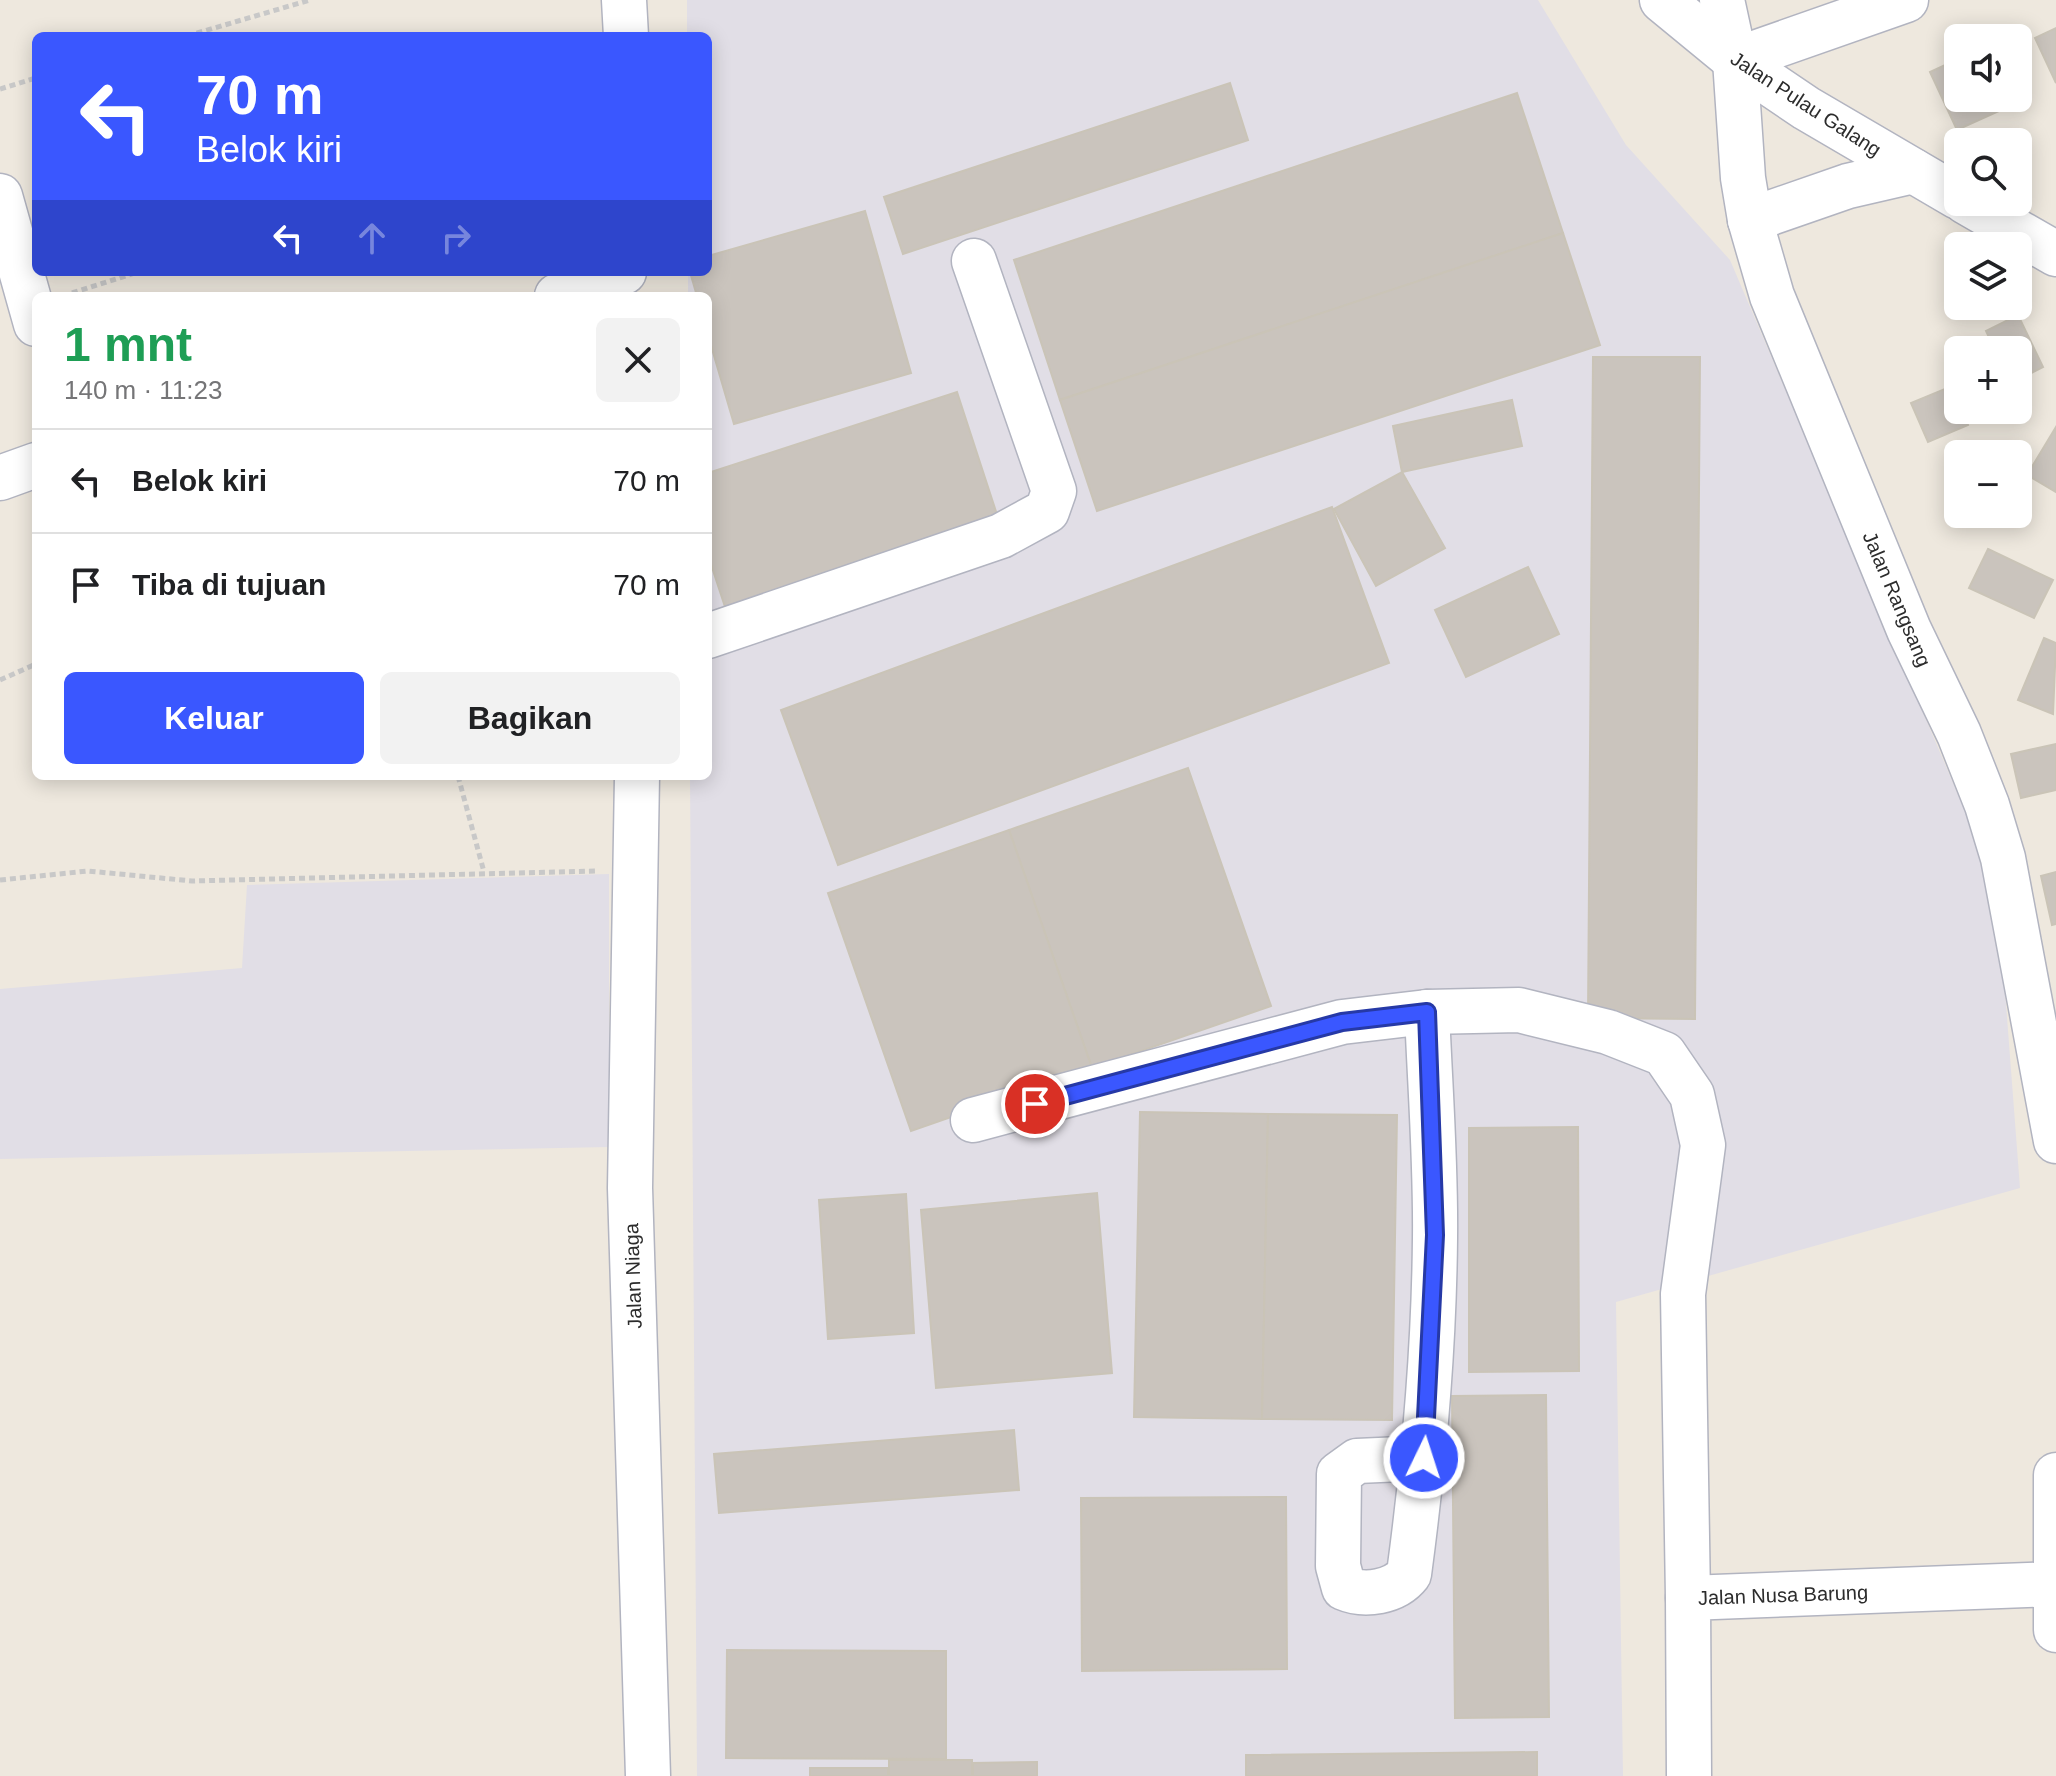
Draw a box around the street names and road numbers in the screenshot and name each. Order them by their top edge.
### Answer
street label: Jalan Pulau Galang [1727,47,1885,161]
street label: Jalan Rangsang [1859,528,1935,670]
street label: Jalan Niaga [620,1222,646,1329]
street label: Jalan Nusa Barung [1698,1581,1868,1609]

